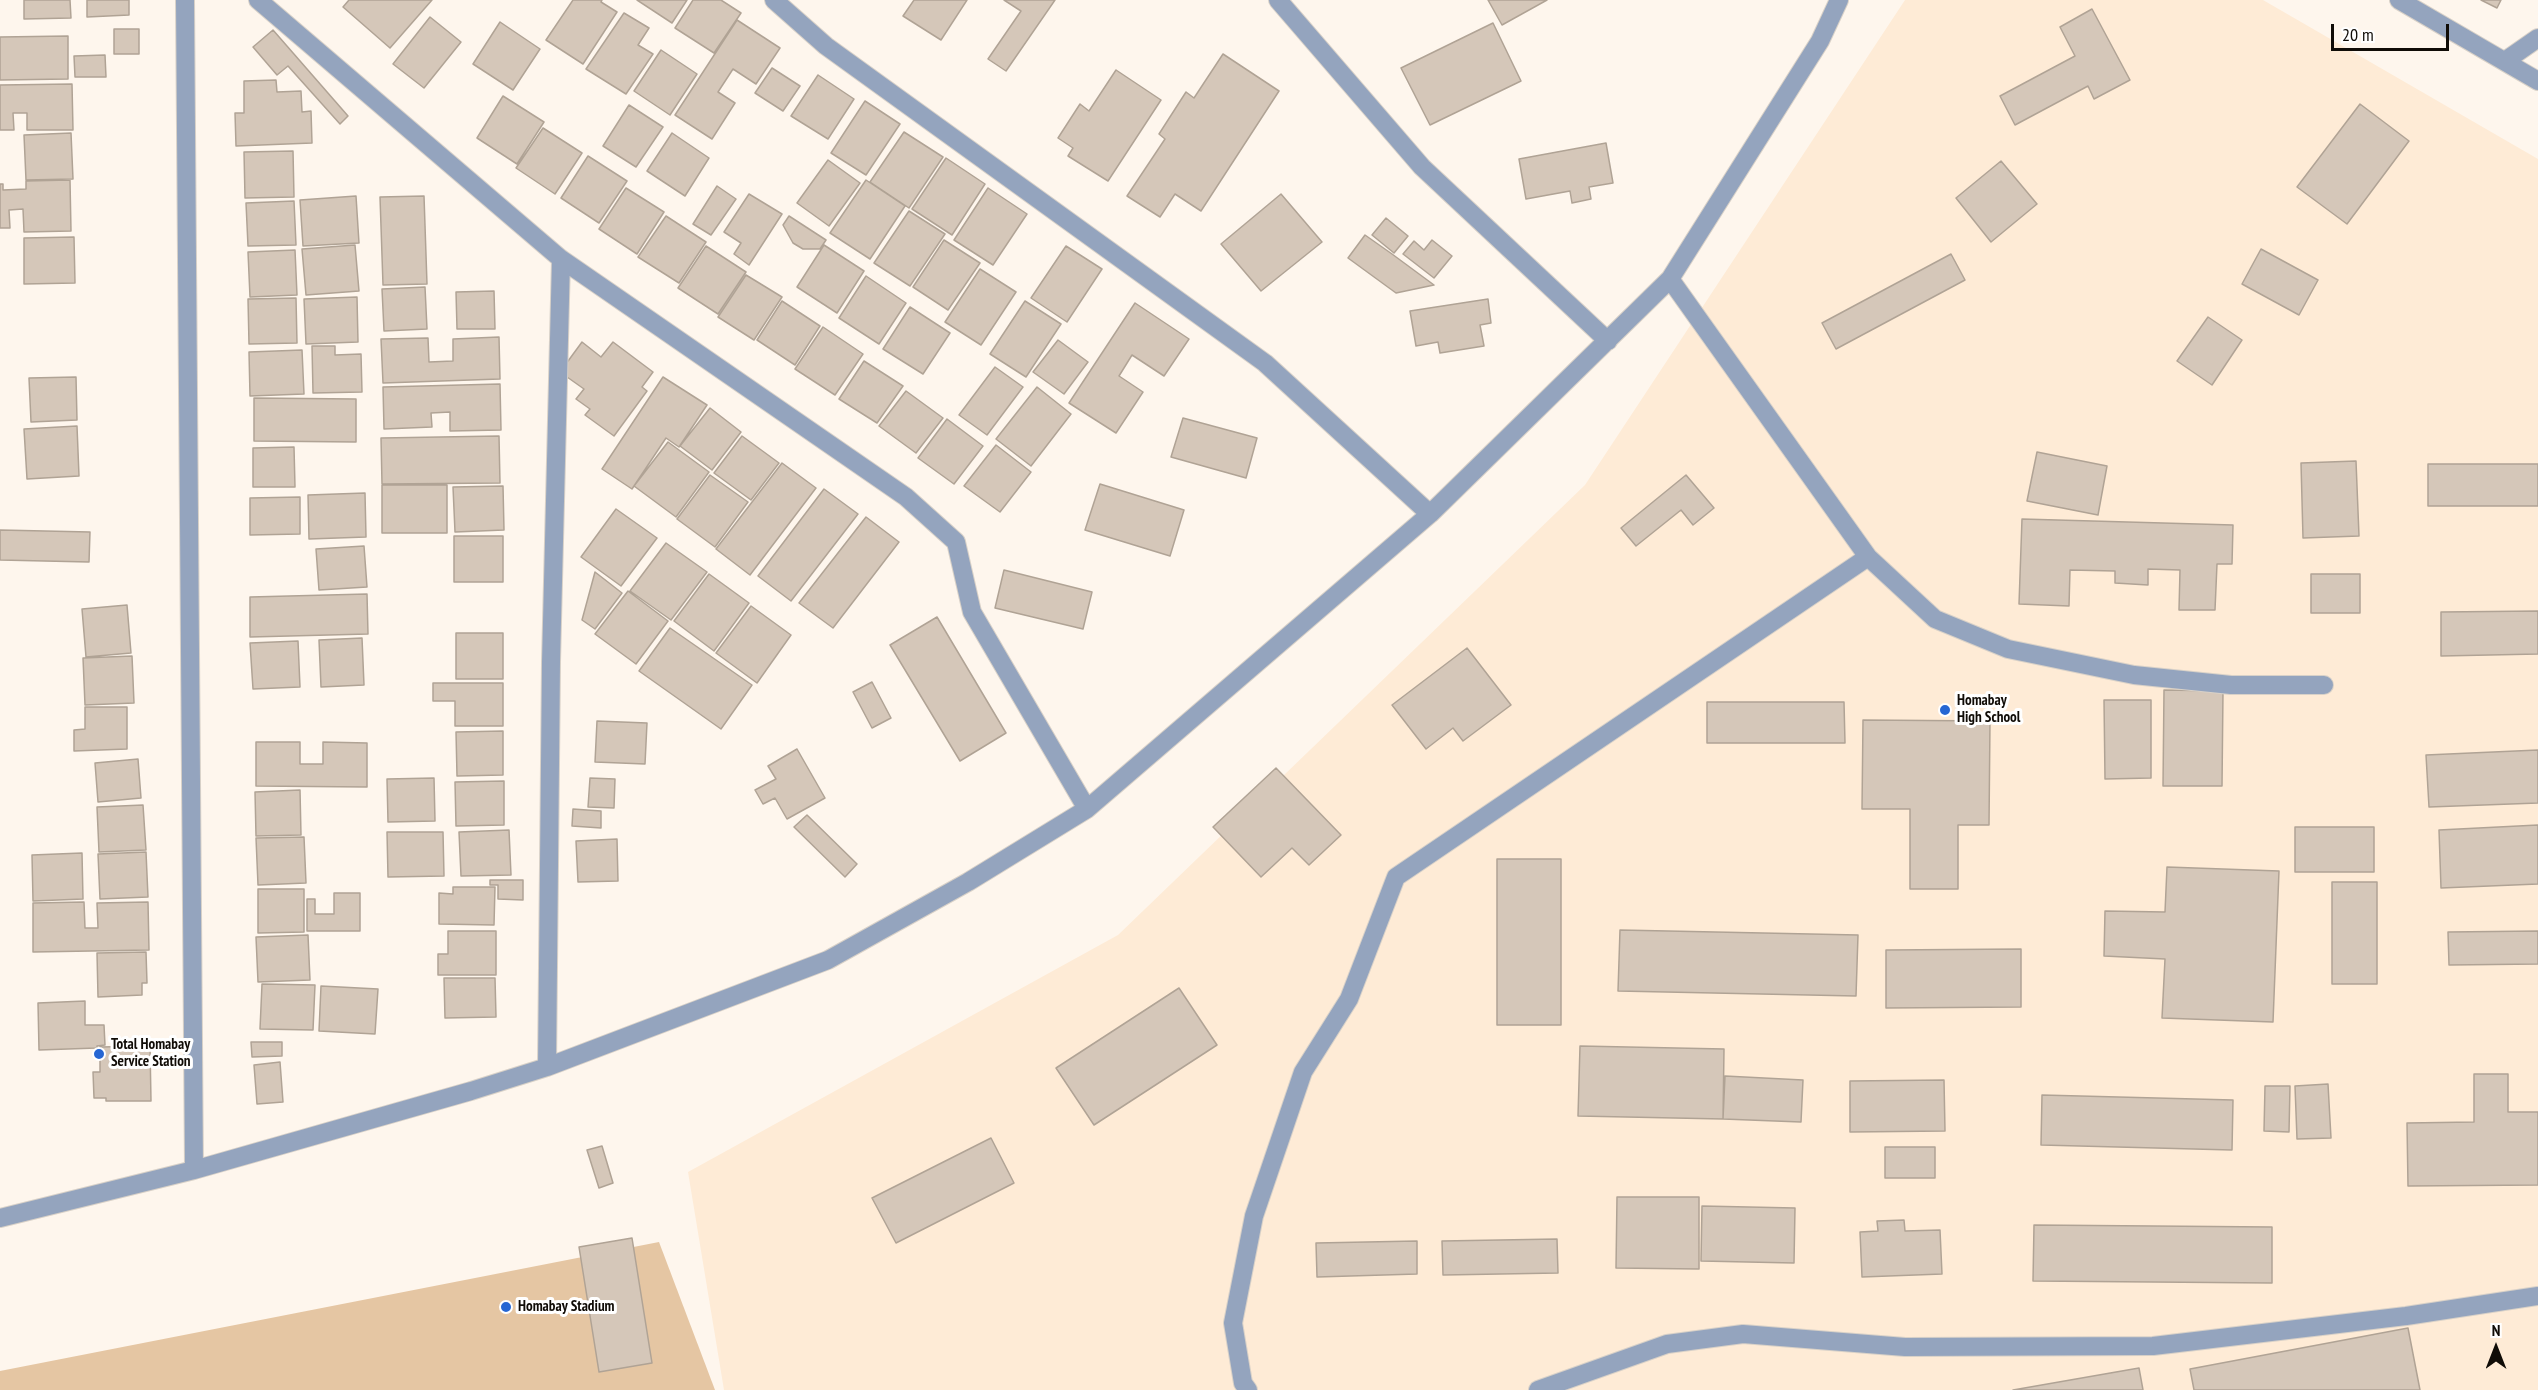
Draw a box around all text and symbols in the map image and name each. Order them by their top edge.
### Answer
scale bar [2334,12,2452,50]
text: 20 m [2342,23,2374,46]
place label: Homabay High School [1957,692,2020,727]
marker: Homabay High School [1938,703,1952,717]
place label: Total Homabay Service Station [111,1036,191,1071]
marker: Total Homabay Service Station [92,1047,106,1061]
place label: Homabay Stadium [518,1298,615,1316]
marker: Homabay Stadium [499,1300,513,1314]
north arrow [2466,1318,2526,1378]
text: N [2492,1320,2500,1340]

